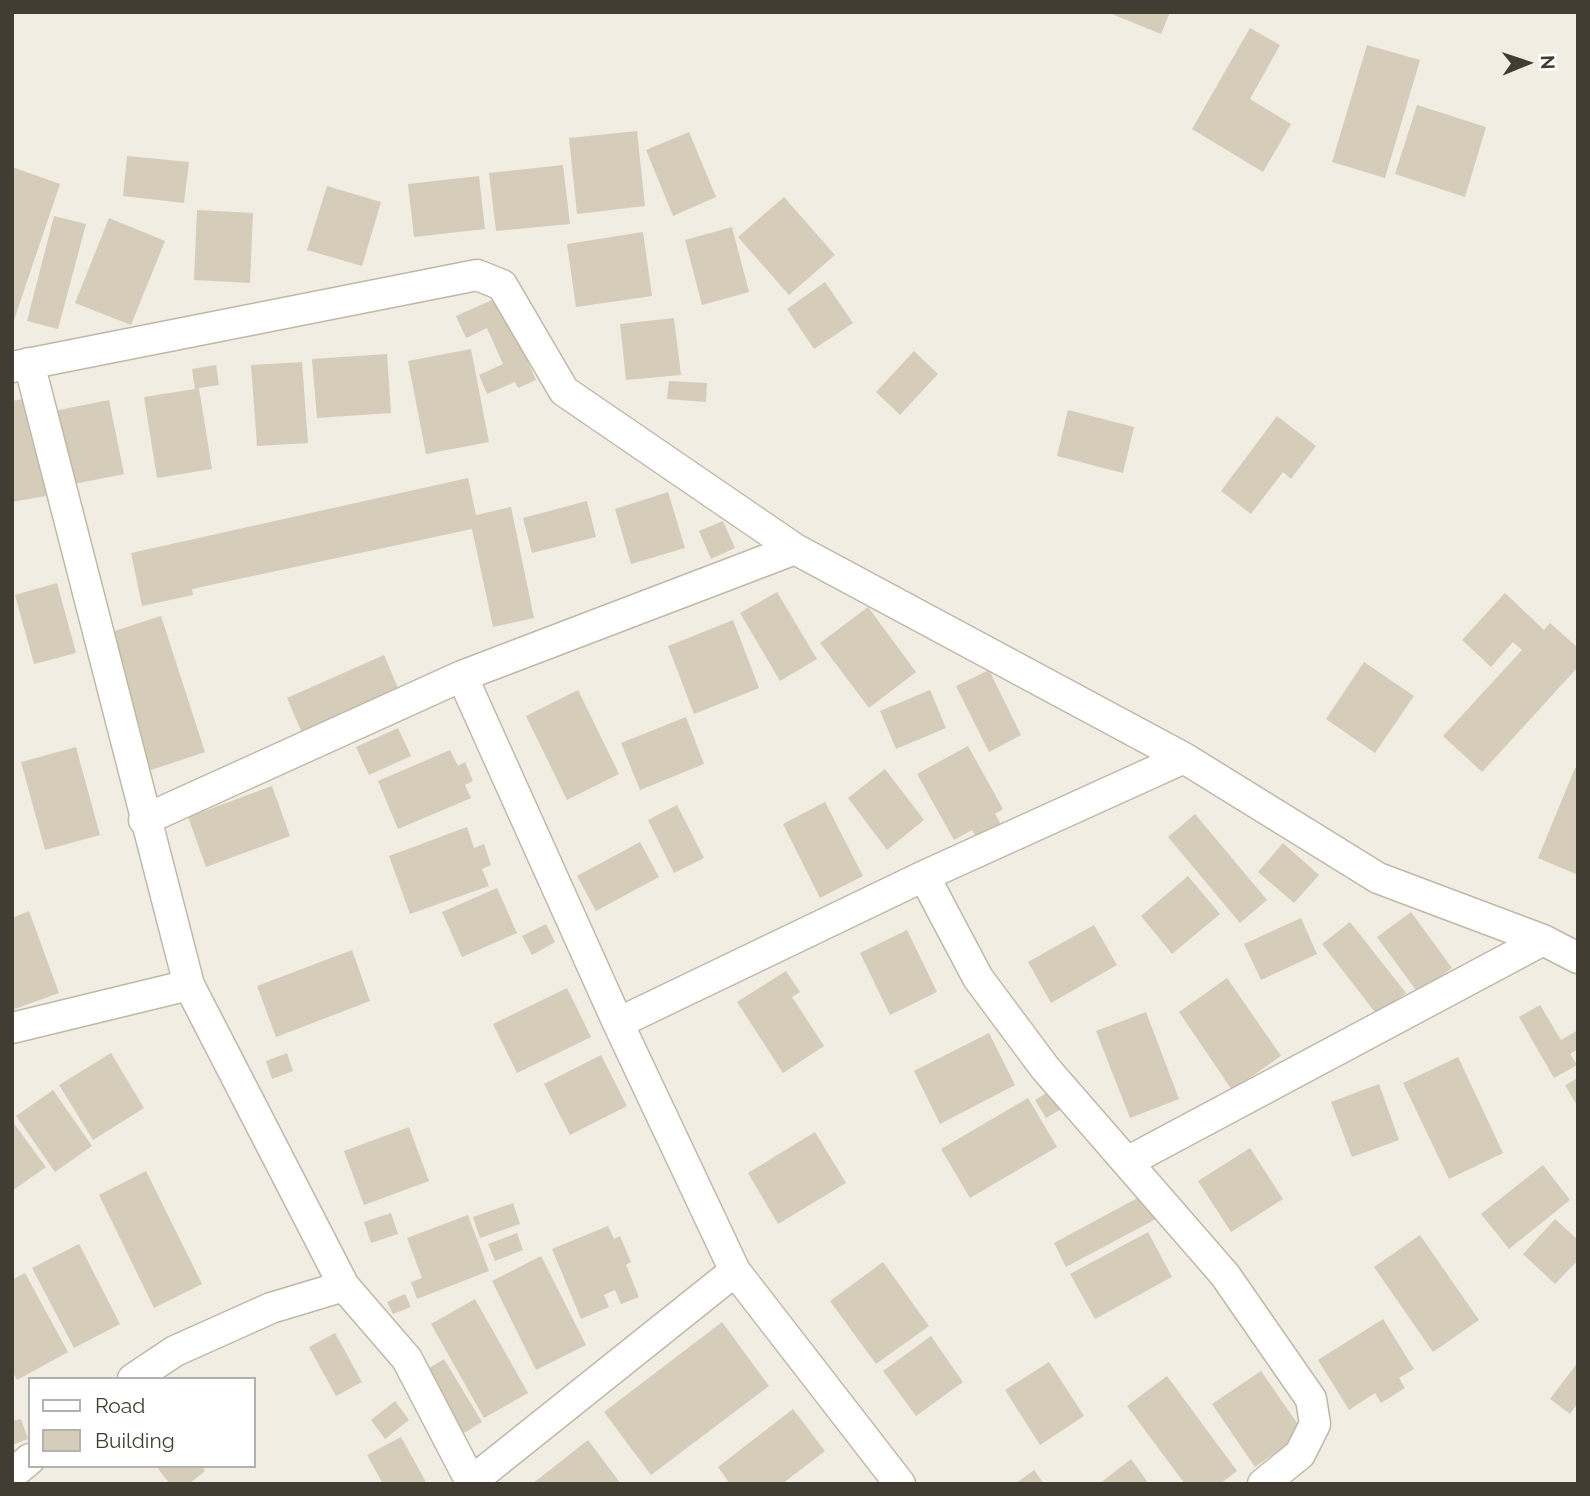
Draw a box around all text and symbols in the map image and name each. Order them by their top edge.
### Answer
north arrow [1492,28,1562,98]
text: N [1537,55,1559,70]
legend [28,1377,256,1468]
text: Road [95,1393,145,1418]
text: Building [95,1428,175,1453]

